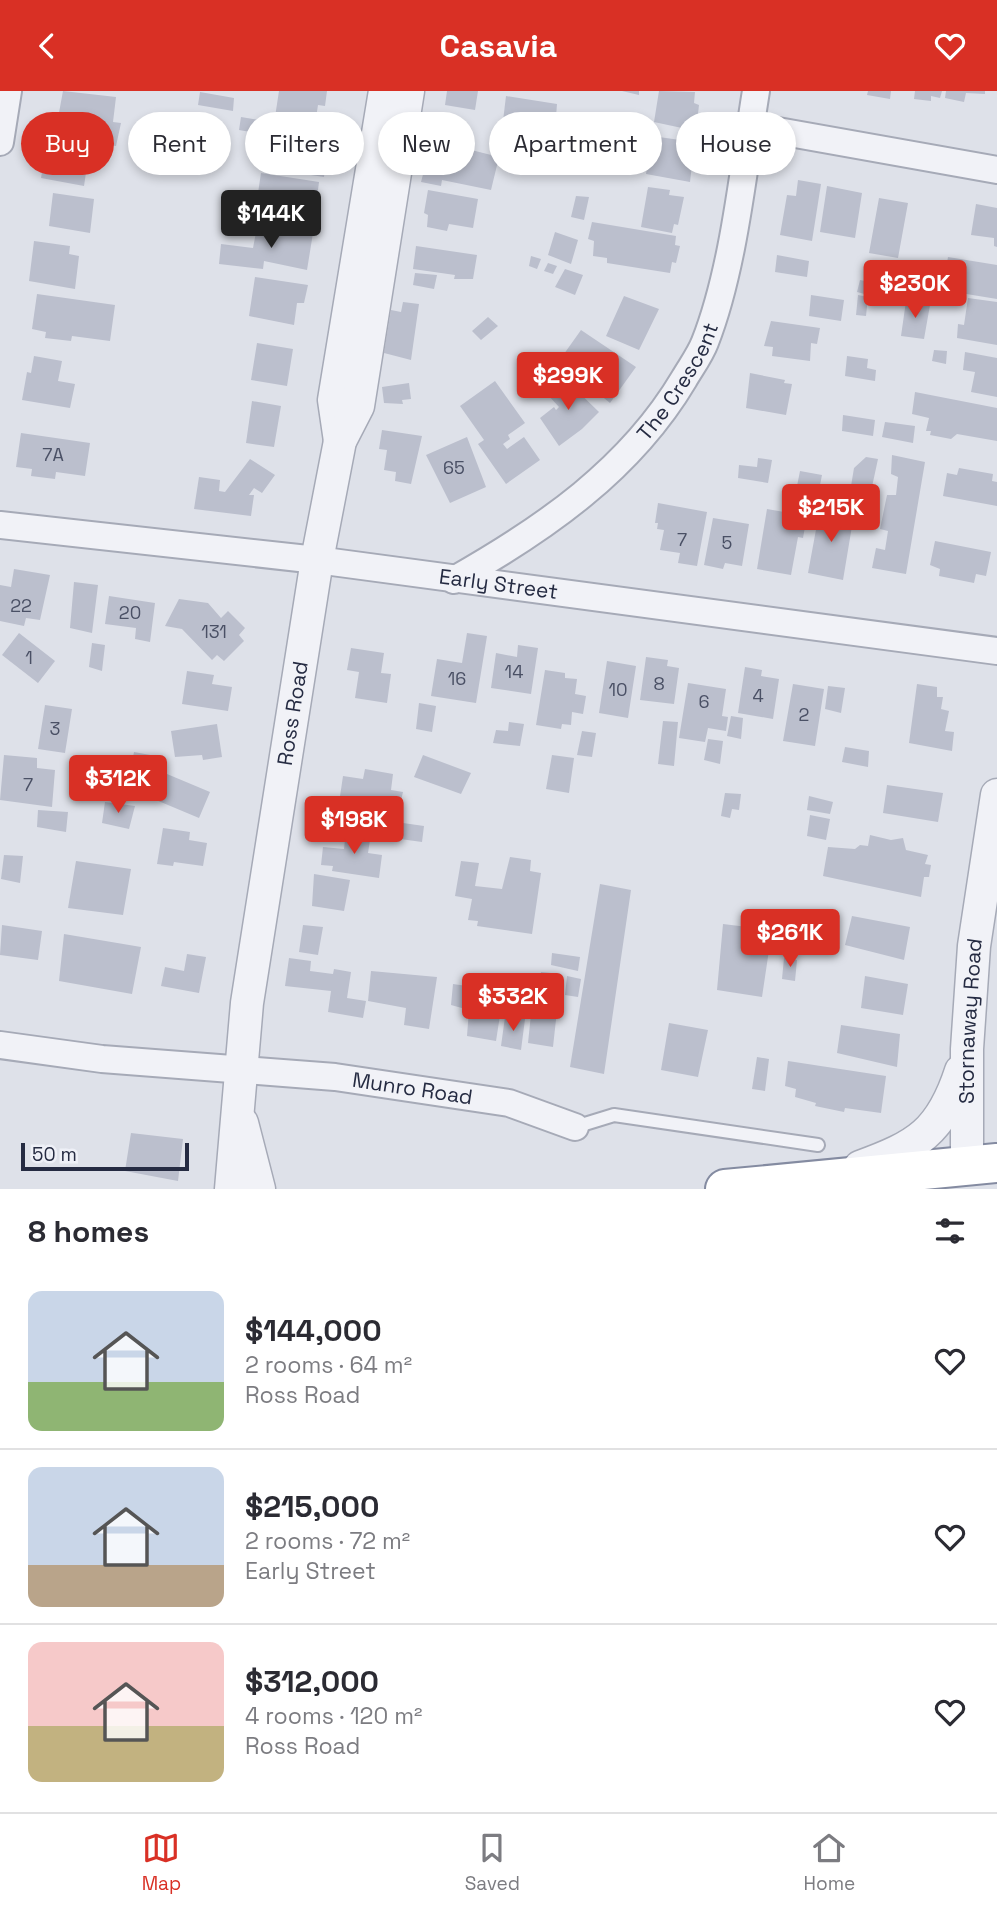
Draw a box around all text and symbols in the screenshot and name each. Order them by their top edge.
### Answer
text: Casavia [440,26,557,66]
icon: back [28,27,66,65]
icon: heart [931,27,969,65]
chip: Buy [21,112,114,175]
chip: Rent [128,112,231,175]
chip: Filters [245,112,364,175]
chip: New [378,112,475,175]
chip: Apartment [489,112,662,175]
chip: House [676,112,796,175]
pin: $144K [222,191,320,250]
text: $144K [237,198,305,228]
pin: $230K [866,261,964,320]
text: $230K [880,268,950,298]
street label: The Crescent [631,319,724,446]
pin: $299K [519,353,617,412]
text: $299K [533,360,603,390]
house number: 7A [42,443,64,466]
house number: 65 [443,456,465,479]
pin: $215K [782,484,880,544]
text: $215K [798,492,864,522]
house number: 7 [677,528,687,551]
house number: 5 [722,531,732,554]
street label: Early Street [438,562,560,605]
house number: 22 [10,594,32,617]
house number: 20 [119,601,141,624]
house number: 131 [201,620,227,643]
house number: 1 [25,646,33,669]
street label: Ross Road [271,659,314,767]
house number: 14 [505,660,523,683]
house number: 16 [448,667,466,690]
house number: 8 [653,672,665,695]
house number: 10 [608,678,628,701]
house number: 4 [752,684,764,707]
house number: 6 [698,690,710,713]
house number: 2 [799,703,809,726]
house number: 3 [50,717,60,740]
pin: $312K [69,755,167,815]
text: $312K [85,763,151,793]
house number: 7 [23,773,33,796]
pin: $198K [305,797,403,856]
text: $198K [321,804,387,834]
pin: $261K [741,909,839,969]
text: $261K [757,917,823,947]
street label: Stornaway Road [953,936,988,1104]
pin: $332K [464,974,562,1033]
text: $332K [478,981,548,1011]
street label: Munro Road [351,1066,475,1110]
scale bar [21,1140,189,1172]
text: 50 m [32,1142,77,1167]
text: 8 homes [28,1212,149,1251]
icon: filters [931,1212,969,1250]
text: $144,000 [245,1311,382,1350]
icon: home [84,1319,168,1403]
icon: heart [931,1342,969,1380]
text: 2 rooms · 64 m² [245,1350,412,1380]
text: Ross Road [245,1380,360,1410]
text: $215,000 [245,1487,379,1526]
icon: home [84,1495,168,1579]
icon: heart [931,1518,969,1556]
text: 2 rooms · 72 m² [245,1526,410,1556]
text: Early Street [245,1556,376,1586]
text: $312,000 [245,1662,379,1701]
icon: home [84,1670,168,1754]
icon: heart [931,1693,969,1731]
text: 4 rooms · 120 m² [245,1701,422,1731]
text: Ross Road [245,1731,360,1761]
tab: Map [142,1829,181,1896]
tab: Saved [465,1829,520,1896]
tab: Home [803,1829,855,1896]

